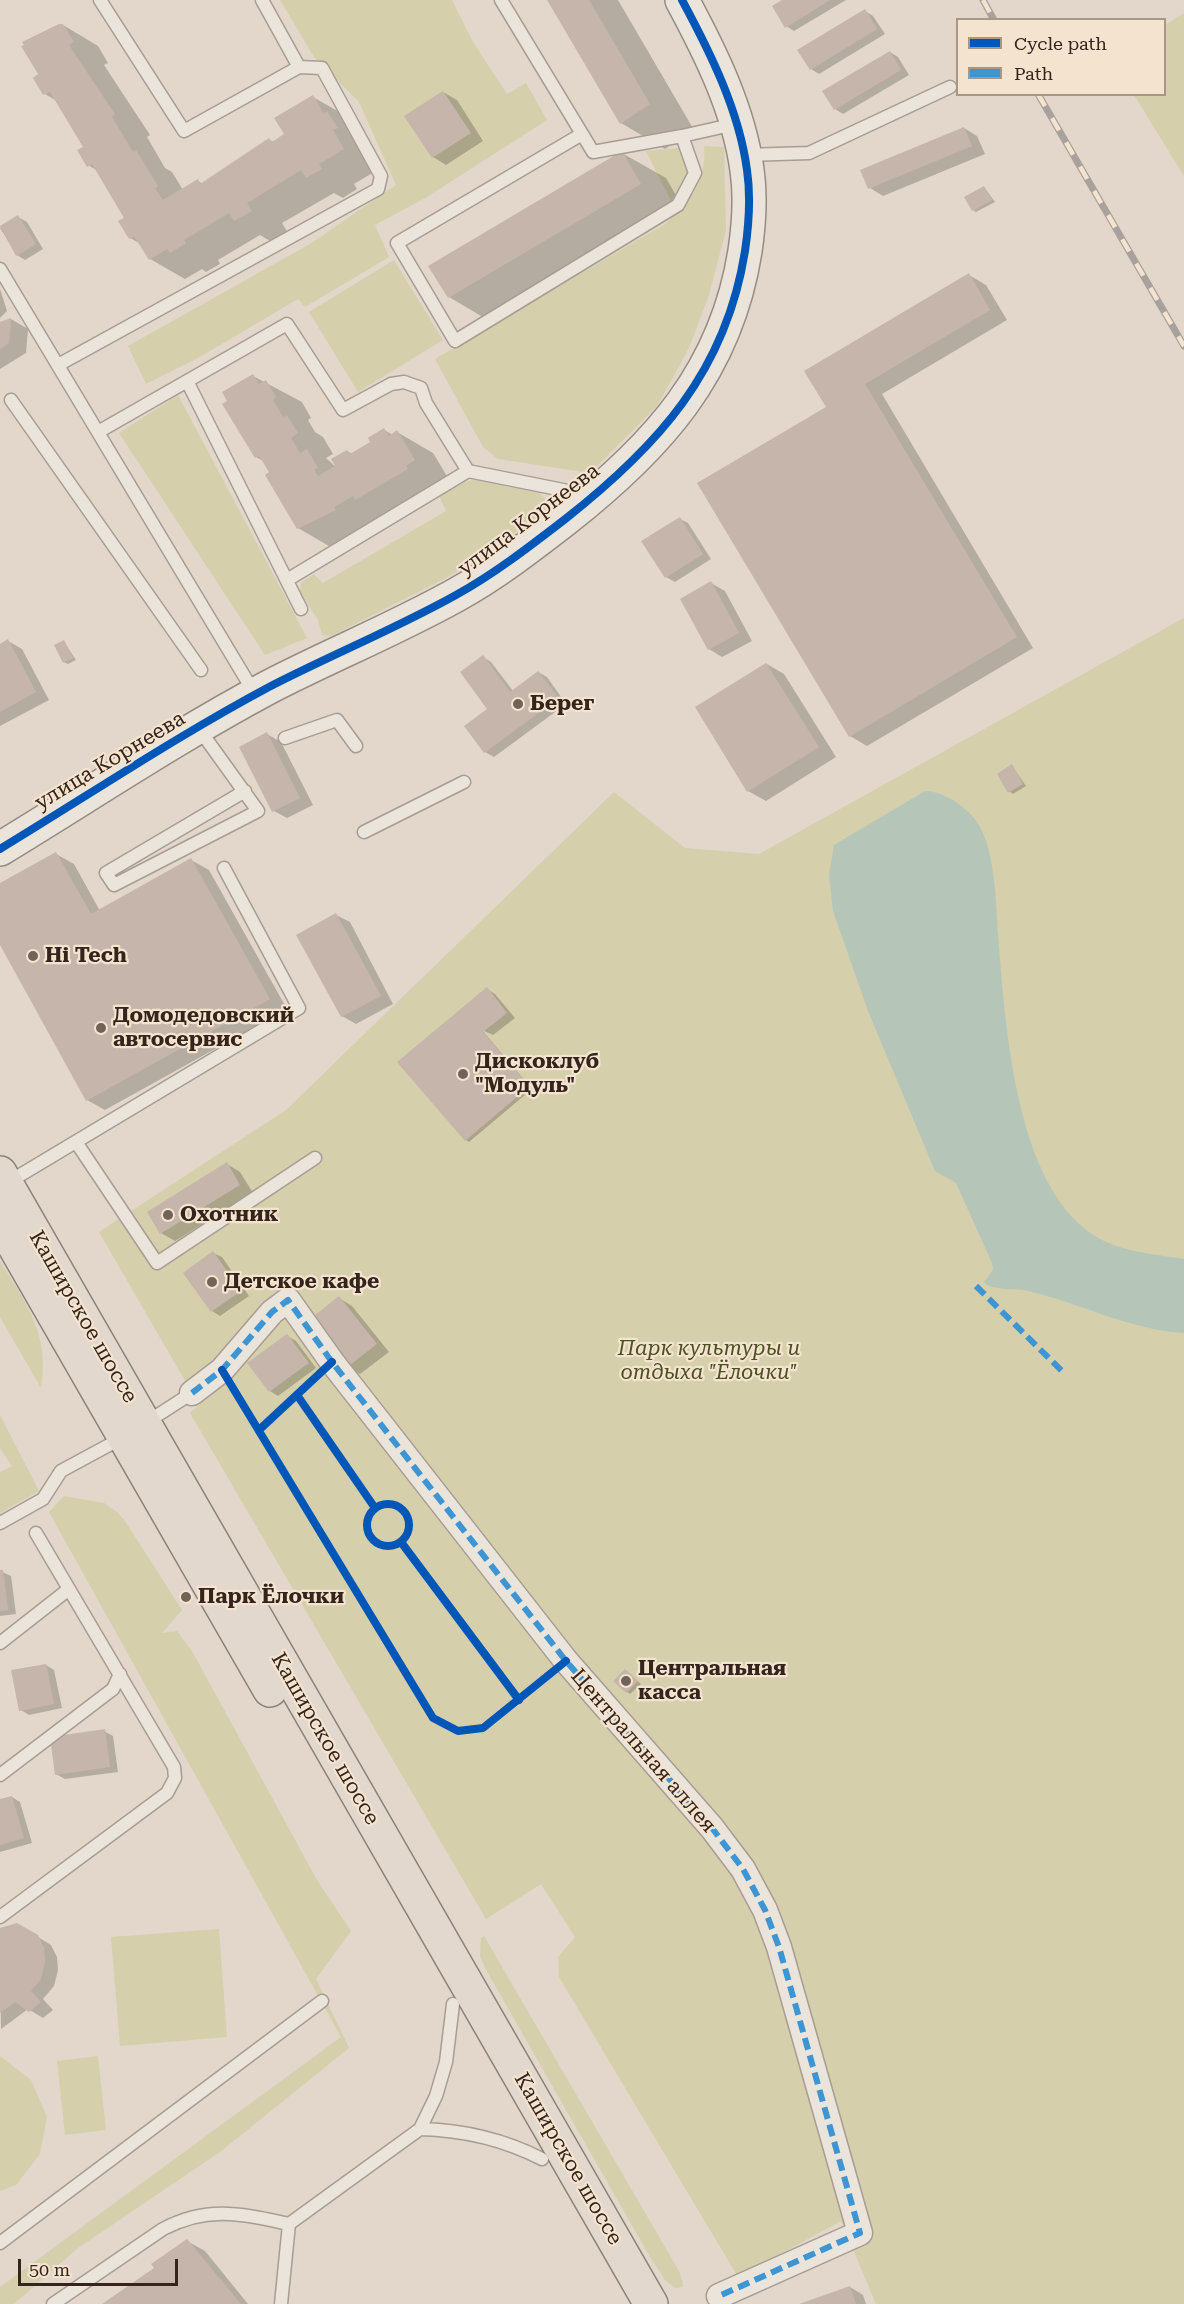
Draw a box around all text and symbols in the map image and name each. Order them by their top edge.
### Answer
legend [956,18,1166,96]
text: Cycle path [1014,33,1107,54]
text: Path [1014,63,1053,84]
street label: улица Корнеева [453,459,605,581]
place label: Берег [530,691,594,717]
marker: Берег [511,697,525,711]
street label: улица Корнеева [30,706,190,816]
place label: Hi Tech [45,943,127,969]
marker: Hi Tech [26,949,40,963]
place label: Домодедовский автосервис [113,1003,294,1053]
marker: Домодедовский автосервис [94,1021,108,1035]
place label: Дискоклуб "Модуль" [475,1049,599,1099]
marker: Дискоклуб "Модуль" [456,1067,470,1081]
place label: Охотник [180,1202,278,1228]
marker: Охотник [161,1208,175,1222]
street label: Каширское шоссе [23,1226,143,1408]
place label: Детское кафе [224,1269,379,1295]
marker: Детское кафе [205,1275,219,1289]
park label: Парк культуры и отдыха "Ёлочки" [618,1336,800,1386]
place label: Парк Ёлочки [198,1584,344,1610]
marker: Парк Ёлочки [179,1590,193,1604]
street label: Каширское шоссе [265,1648,385,1830]
place label: Центральная касса [638,1656,786,1706]
street label: Центральная аллея [565,1664,721,1838]
marker: Центральная касса [619,1674,633,1688]
street label: Каширское шоссе [508,2068,628,2250]
scale bar [21,2247,182,2285]
text: 50 m [29,2259,70,2280]

